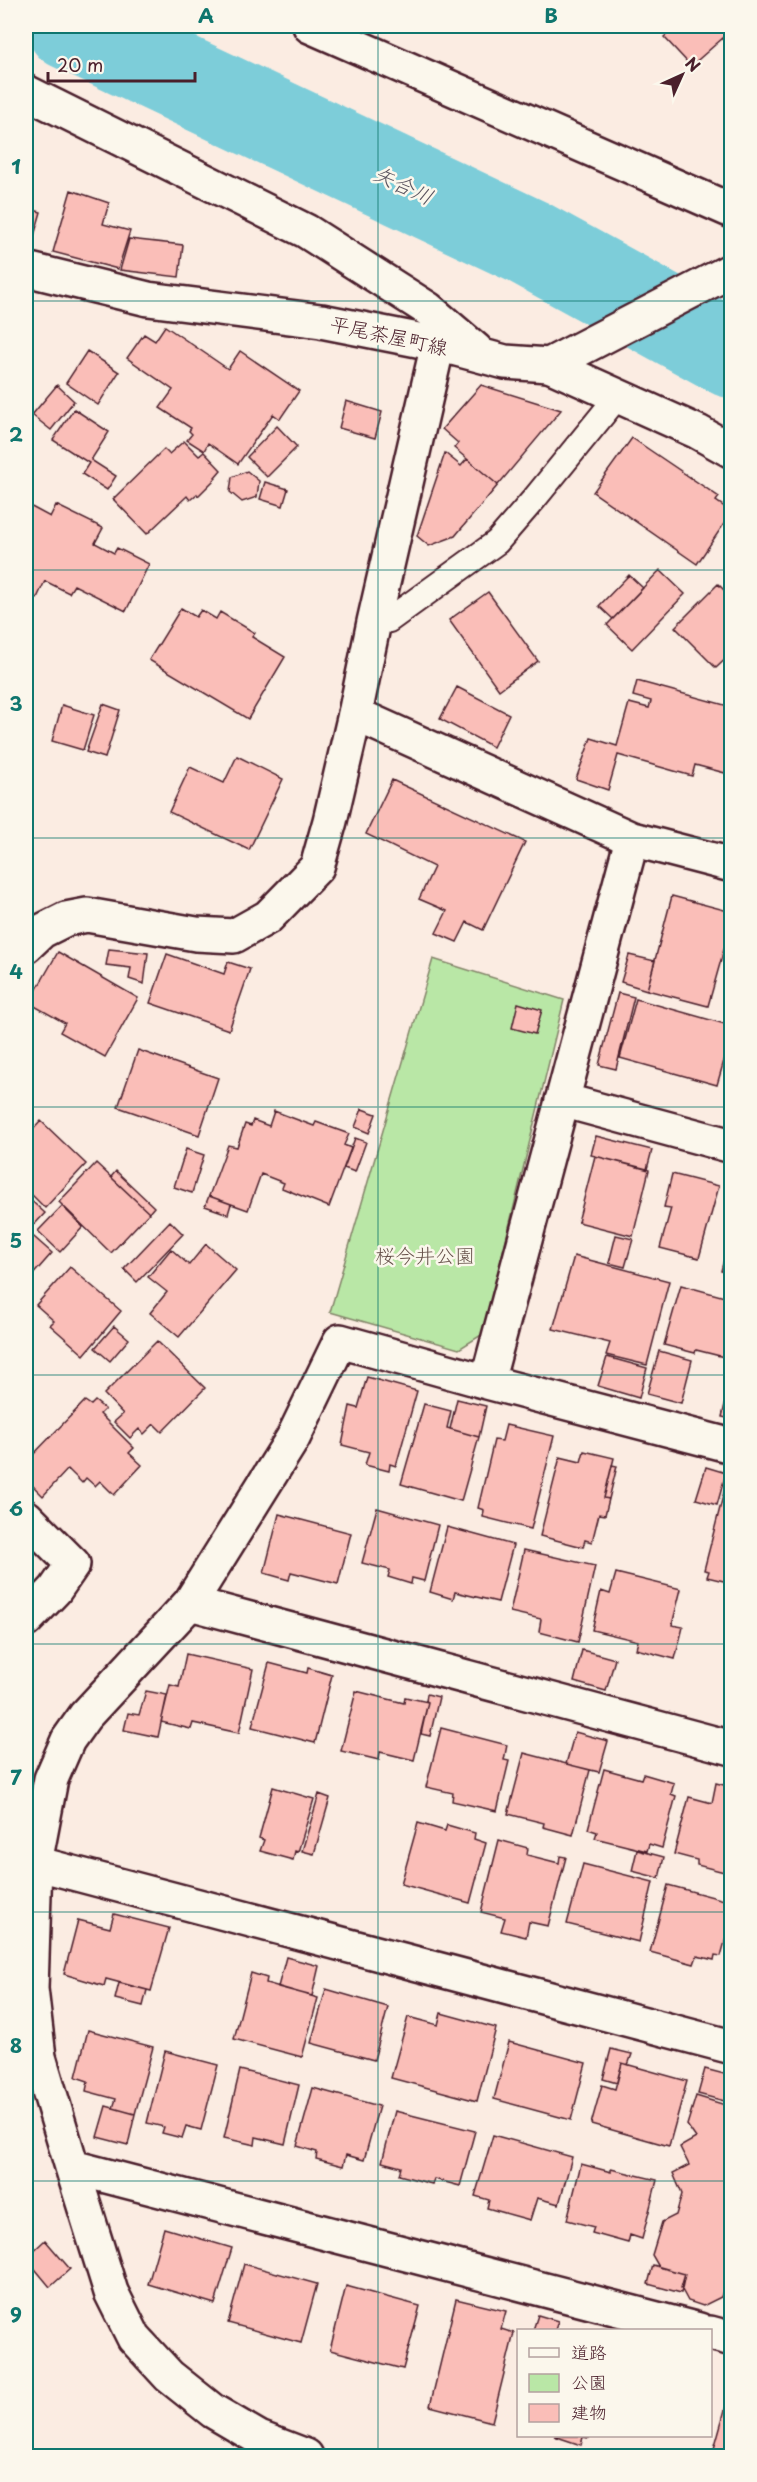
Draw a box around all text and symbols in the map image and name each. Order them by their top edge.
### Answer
text: A [198,0,214,30]
text: B [544,0,558,30]
scale bar [48,45,195,83]
north arrow [652,45,712,105]
text: 20 m [57,51,103,78]
text: N [680,51,706,77]
text: 1 [11,151,21,181]
water label: 矢合川 [369,156,439,212]
street label: 平尾茶屋町線 [327,308,451,362]
text: 2 [9,419,23,449]
text: 3 [9,688,23,718]
text: 4 [9,956,23,986]
text: 5 [10,1225,22,1255]
park label: 桜今井公園 [375,1240,475,1270]
text: 6 [9,1493,23,1523]
text: 7 [10,1762,22,1792]
text: 8 [10,2030,22,2060]
text: 9 [10,2299,22,2329]
legend [517,2329,712,2437]
text: 道路 [571,2338,607,2365]
text: 公園 [571,2368,607,2395]
text: 建物 [571,2398,607,2425]

